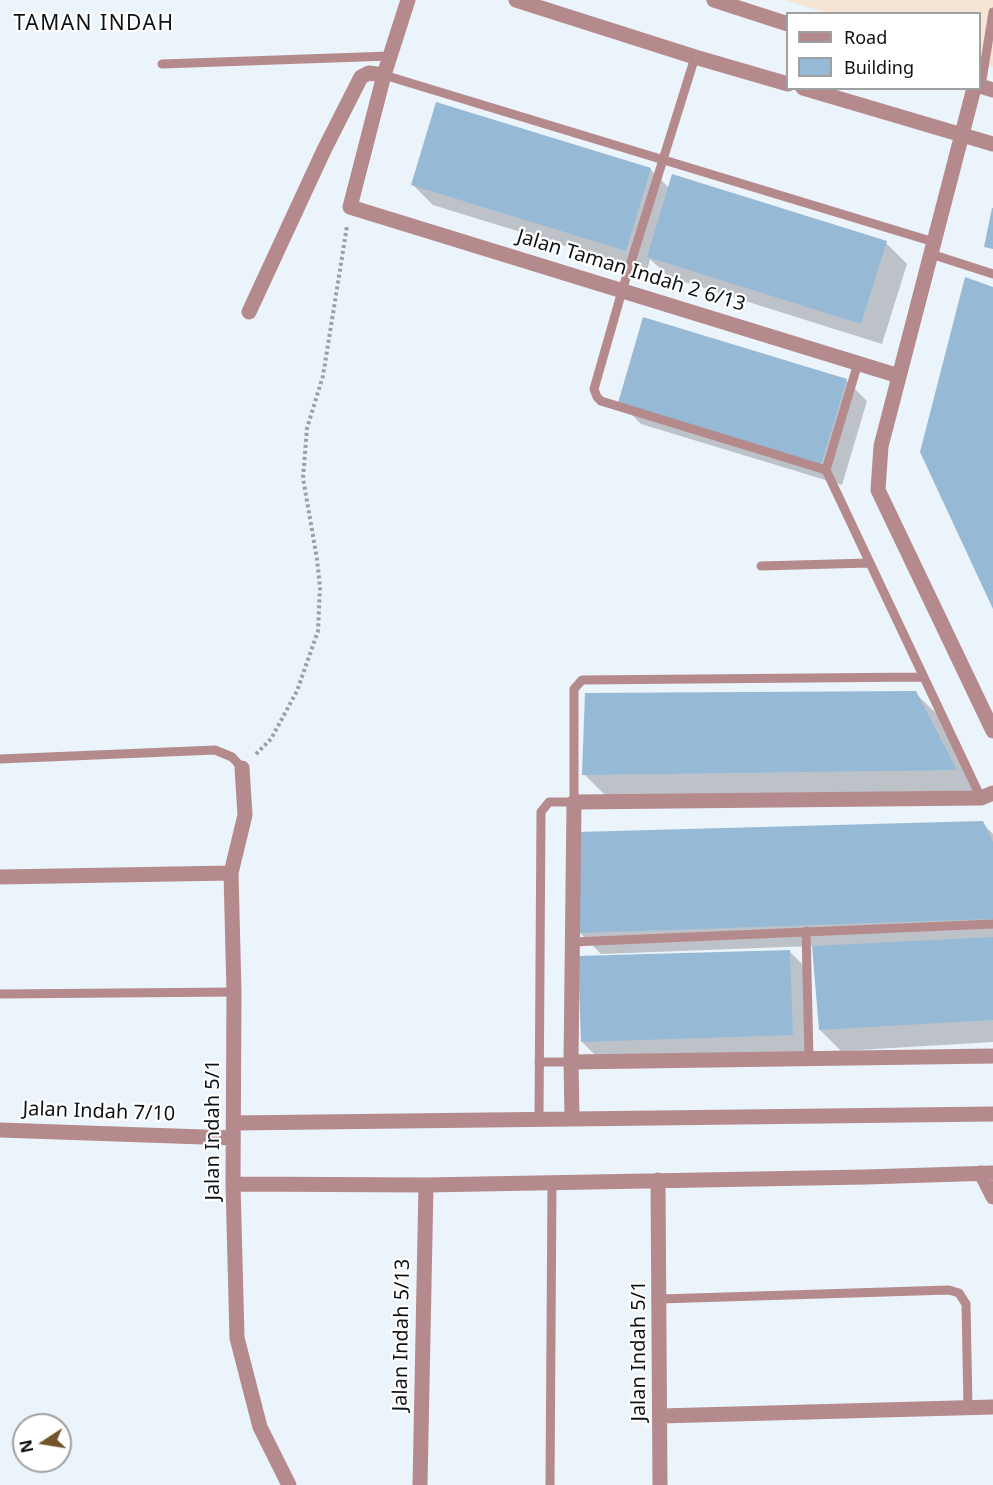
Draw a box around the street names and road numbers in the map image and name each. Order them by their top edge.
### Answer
street label: Jalan Taman Indah 2 6/13 [514,225,748,317]
street label: Jalan Indah 5/1 [201,1059,225,1201]
street label: Jalan Indah 7/10 [22,1097,176,1127]
street label: Jalan Indah 5/13 [389,1259,415,1411]
street label: Jalan Indah 5/1 [627,1280,651,1422]

